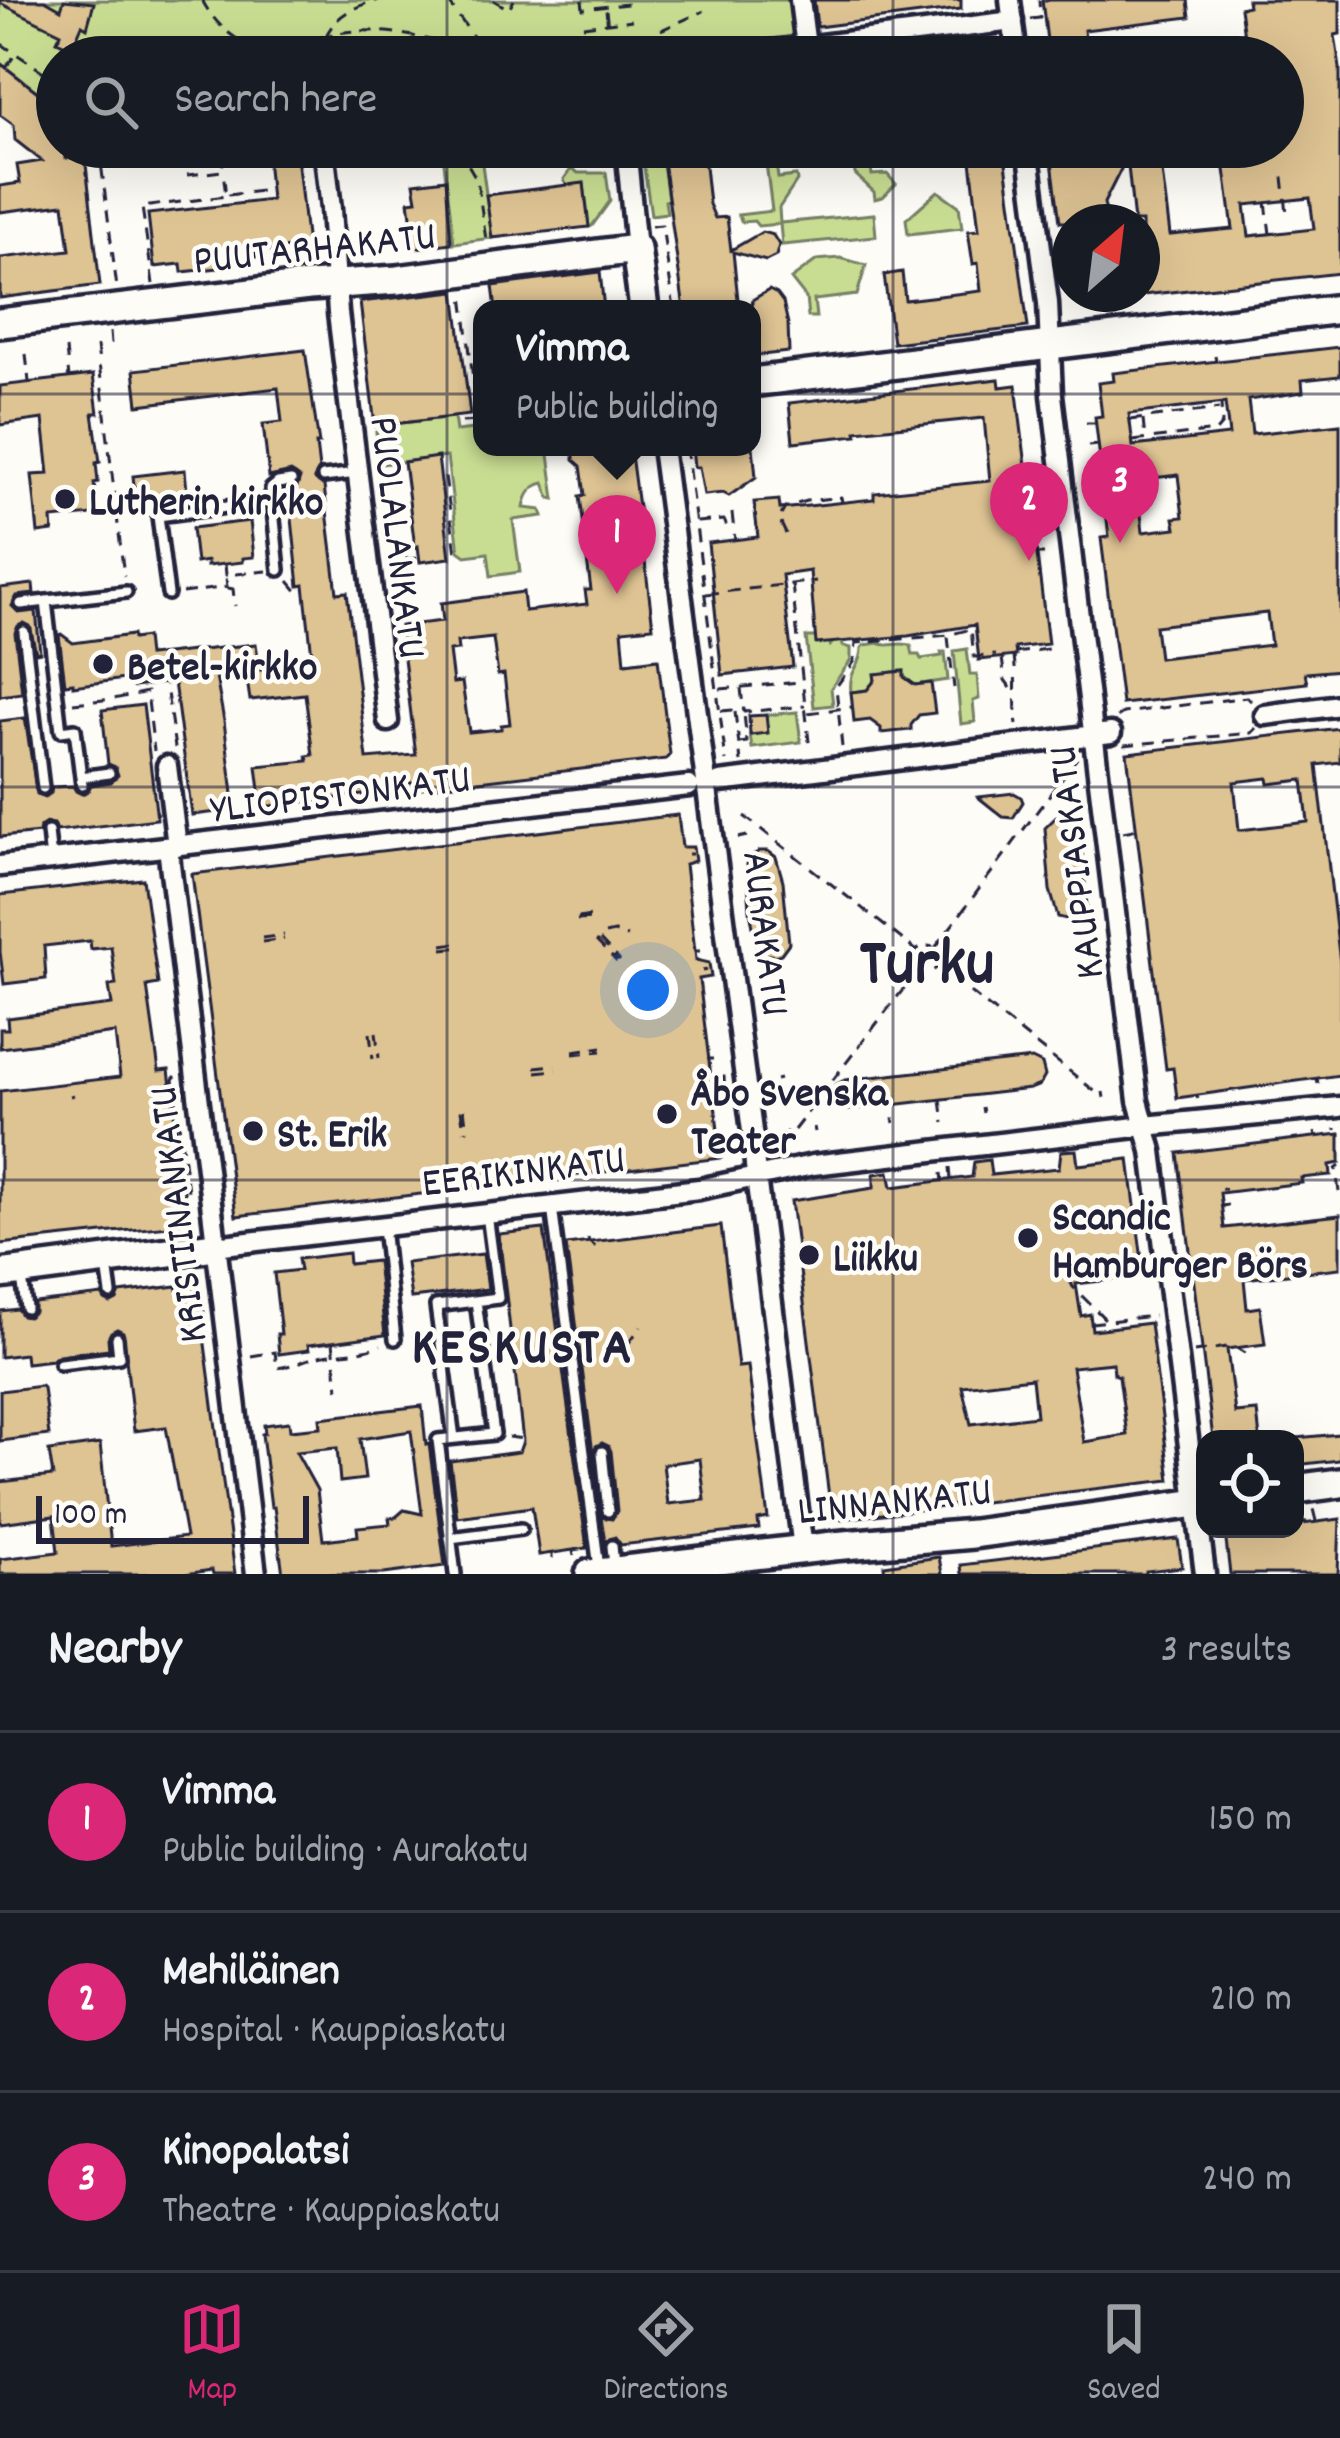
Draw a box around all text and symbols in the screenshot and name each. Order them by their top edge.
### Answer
search box [36,36,1304,168]
icon: search [78,69,144,135]
text: Search here [174,70,377,134]
north arrow [1052,204,1160,312]
street label: PUUTARHAKATU [190,209,439,295]
popup [473,300,761,456]
text: Vimma [515,319,628,383]
text: Public building [515,383,719,438]
street label: PUOLALANKATU [349,413,439,662]
pin: 3 [1081,444,1159,543]
pin: 2 [990,462,1068,561]
place label: Lutherin kirkko [89,476,323,536]
marker: Lutherin kirkko [52,486,78,512]
pin: 1 [578,495,656,594]
place label: Betel-kirkko [127,641,317,701]
marker: Betel-kirkko [90,651,116,677]
street label: KAUPPIASKATU [1036,742,1124,982]
street label: YLIOPISTONKATU [208,752,474,844]
street label: AURAKATU [722,848,802,1020]
district label: Turku [860,922,994,1016]
your location [618,960,678,1020]
place label: Åbo Svenska Teater [691,1067,889,1175]
street label: KRISTIINANKATU [136,1082,227,1346]
marker: Åbo Svenska Teater [654,1101,680,1127]
place label: St. Erik [277,1108,387,1168]
marker: St. Erik [240,1118,266,1144]
street label: EERIKINKATU [419,1133,629,1217]
place label: Scandic Hamburger Börs [1052,1191,1308,1299]
marker: Scandic Hamburger Börs [1015,1225,1041,1251]
place label: Liikku [833,1232,918,1292]
marker: Liikku [796,1242,822,1268]
district label: KESKUSTA [411,1313,635,1390]
map controls [1196,1430,1304,1538]
button: locate [1196,1430,1304,1538]
street label: LINNANKATU [795,1465,995,1545]
scale bar [36,1490,309,1543]
text: 100 m [54,1493,127,1540]
text: Nearby [48,1616,181,1688]
text: 3 results [1161,1625,1292,1680]
text: Vimma [162,1762,275,1826]
text: 1 [83,1794,91,1849]
text: 150 m [1208,1794,1292,1849]
text: Public building · Aurakatu [162,1826,528,1881]
text: Mehiläinen [162,1942,340,2006]
text: 2 [78,1974,96,2029]
text: 210 m [1209,1974,1292,2029]
text: Hospital · Kauppiaskatu [162,2006,506,2061]
text: Kinopalatsi [162,2122,349,2186]
text: 3 [78,2154,96,2209]
text: 240 m [1202,2154,1292,2209]
text: Theatre · Kauppiaskatu [162,2186,500,2241]
tab: Map [179,2296,245,2415]
tab: Directions [604,2296,729,2415]
tab: Saved [1087,2296,1161,2415]

